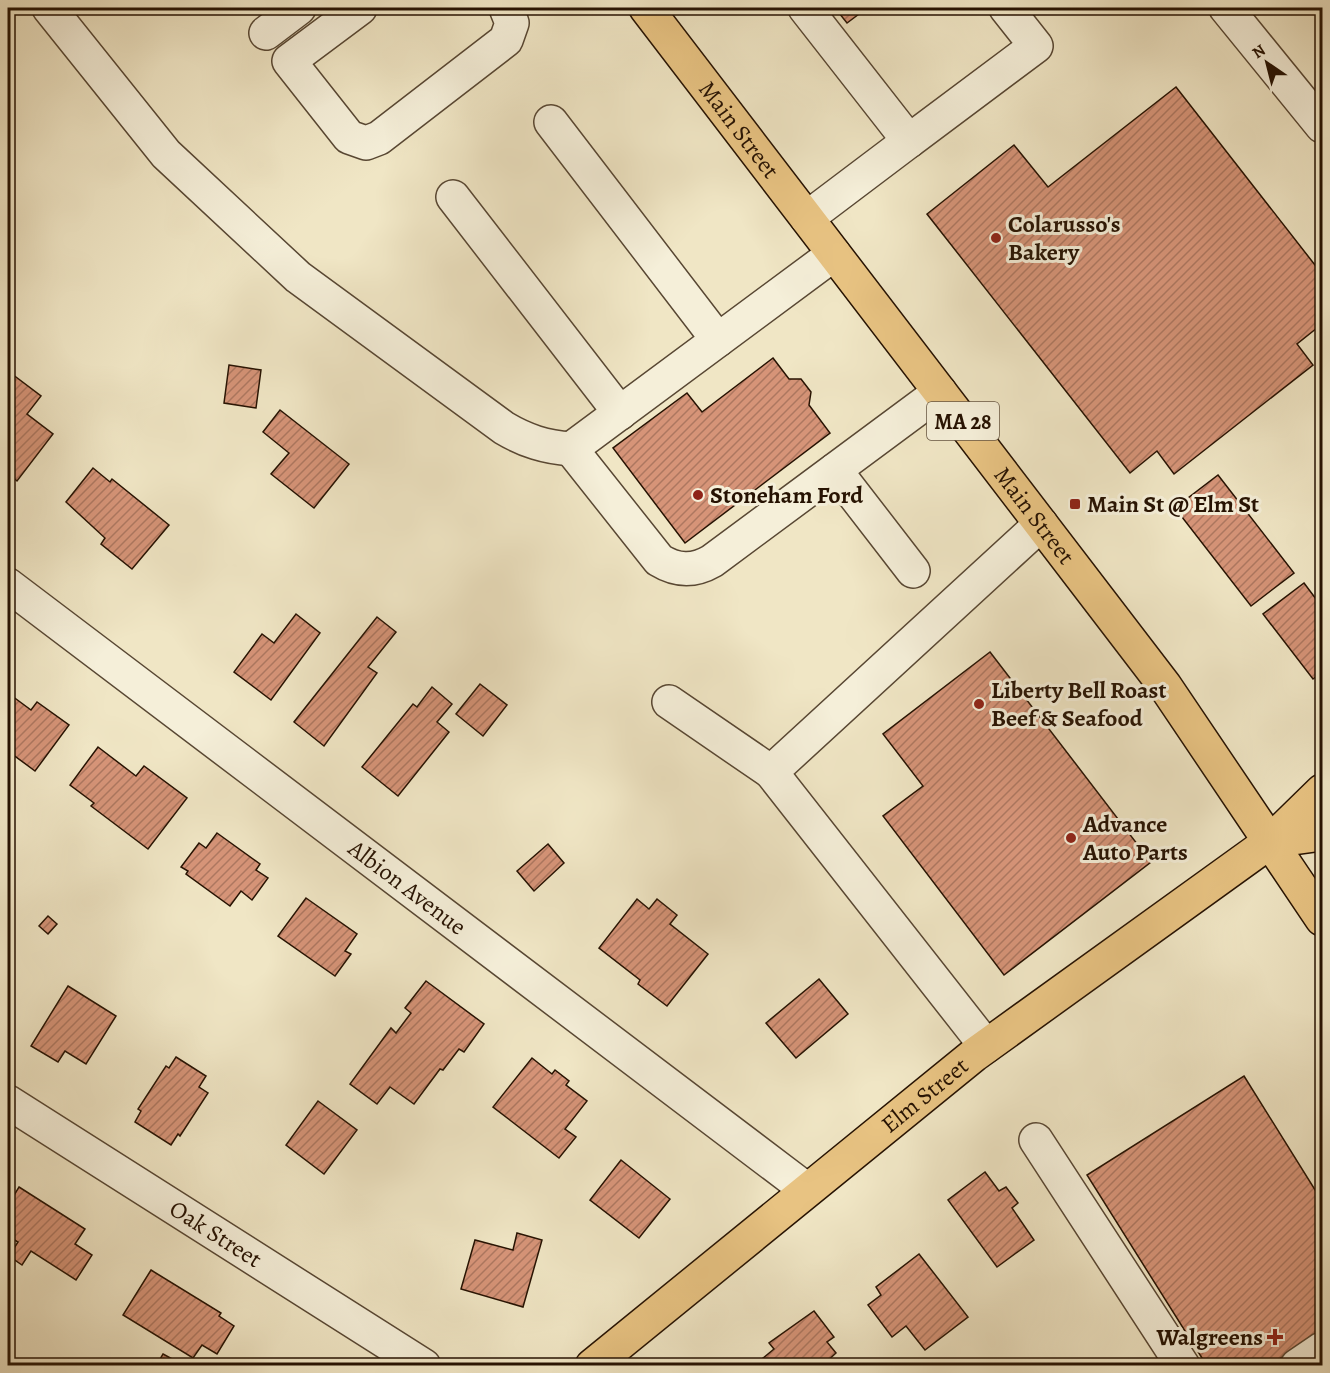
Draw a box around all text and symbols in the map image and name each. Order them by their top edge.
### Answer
north arrow [1237,33,1297,93]
text: N [1248,39,1270,64]
street label: Main Street [691,74,787,185]
place label: Colarusso's Bakery [1008,208,1121,268]
marker: Colarusso's Bakery [989,231,1003,245]
road number: MA 28 [927,402,999,440]
street label: Main Street [987,460,1082,571]
place label: Stoneham Ford [710,479,863,511]
marker: Stoneham Ford [691,488,705,502]
place label: Main St @ Elm St [1087,488,1259,520]
marker: Main St @ Elm St [1068,497,1082,511]
place label: Liberty Bell Roast Beef & Seafood [991,674,1166,734]
marker: Liberty Bell Roast Beef & Seafood [972,697,986,711]
place label: Advance Auto Parts [1082,808,1188,868]
marker: Advance Auto Parts [1064,831,1078,845]
street label: Albion Avenue [341,832,473,942]
street label: Elm Street [874,1050,975,1140]
street label: Oak Street [163,1193,268,1275]
place label: Walgreens [1155,1321,1263,1353]
marker: Walgreens [1268,1330,1282,1344]

